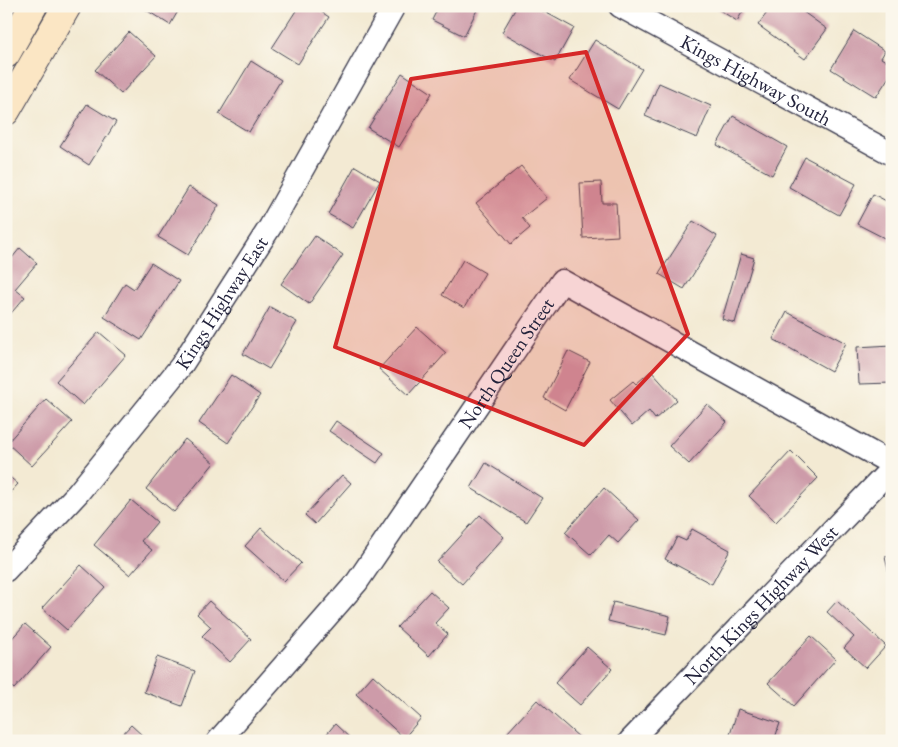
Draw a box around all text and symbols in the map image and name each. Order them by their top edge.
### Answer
street label: Kings Highway South [676,28,836,132]
street label: Kings Highway East [169,231,274,374]
street label: North Queen Street [452,292,560,434]
street label: North Kings Highway West [678,519,844,690]

